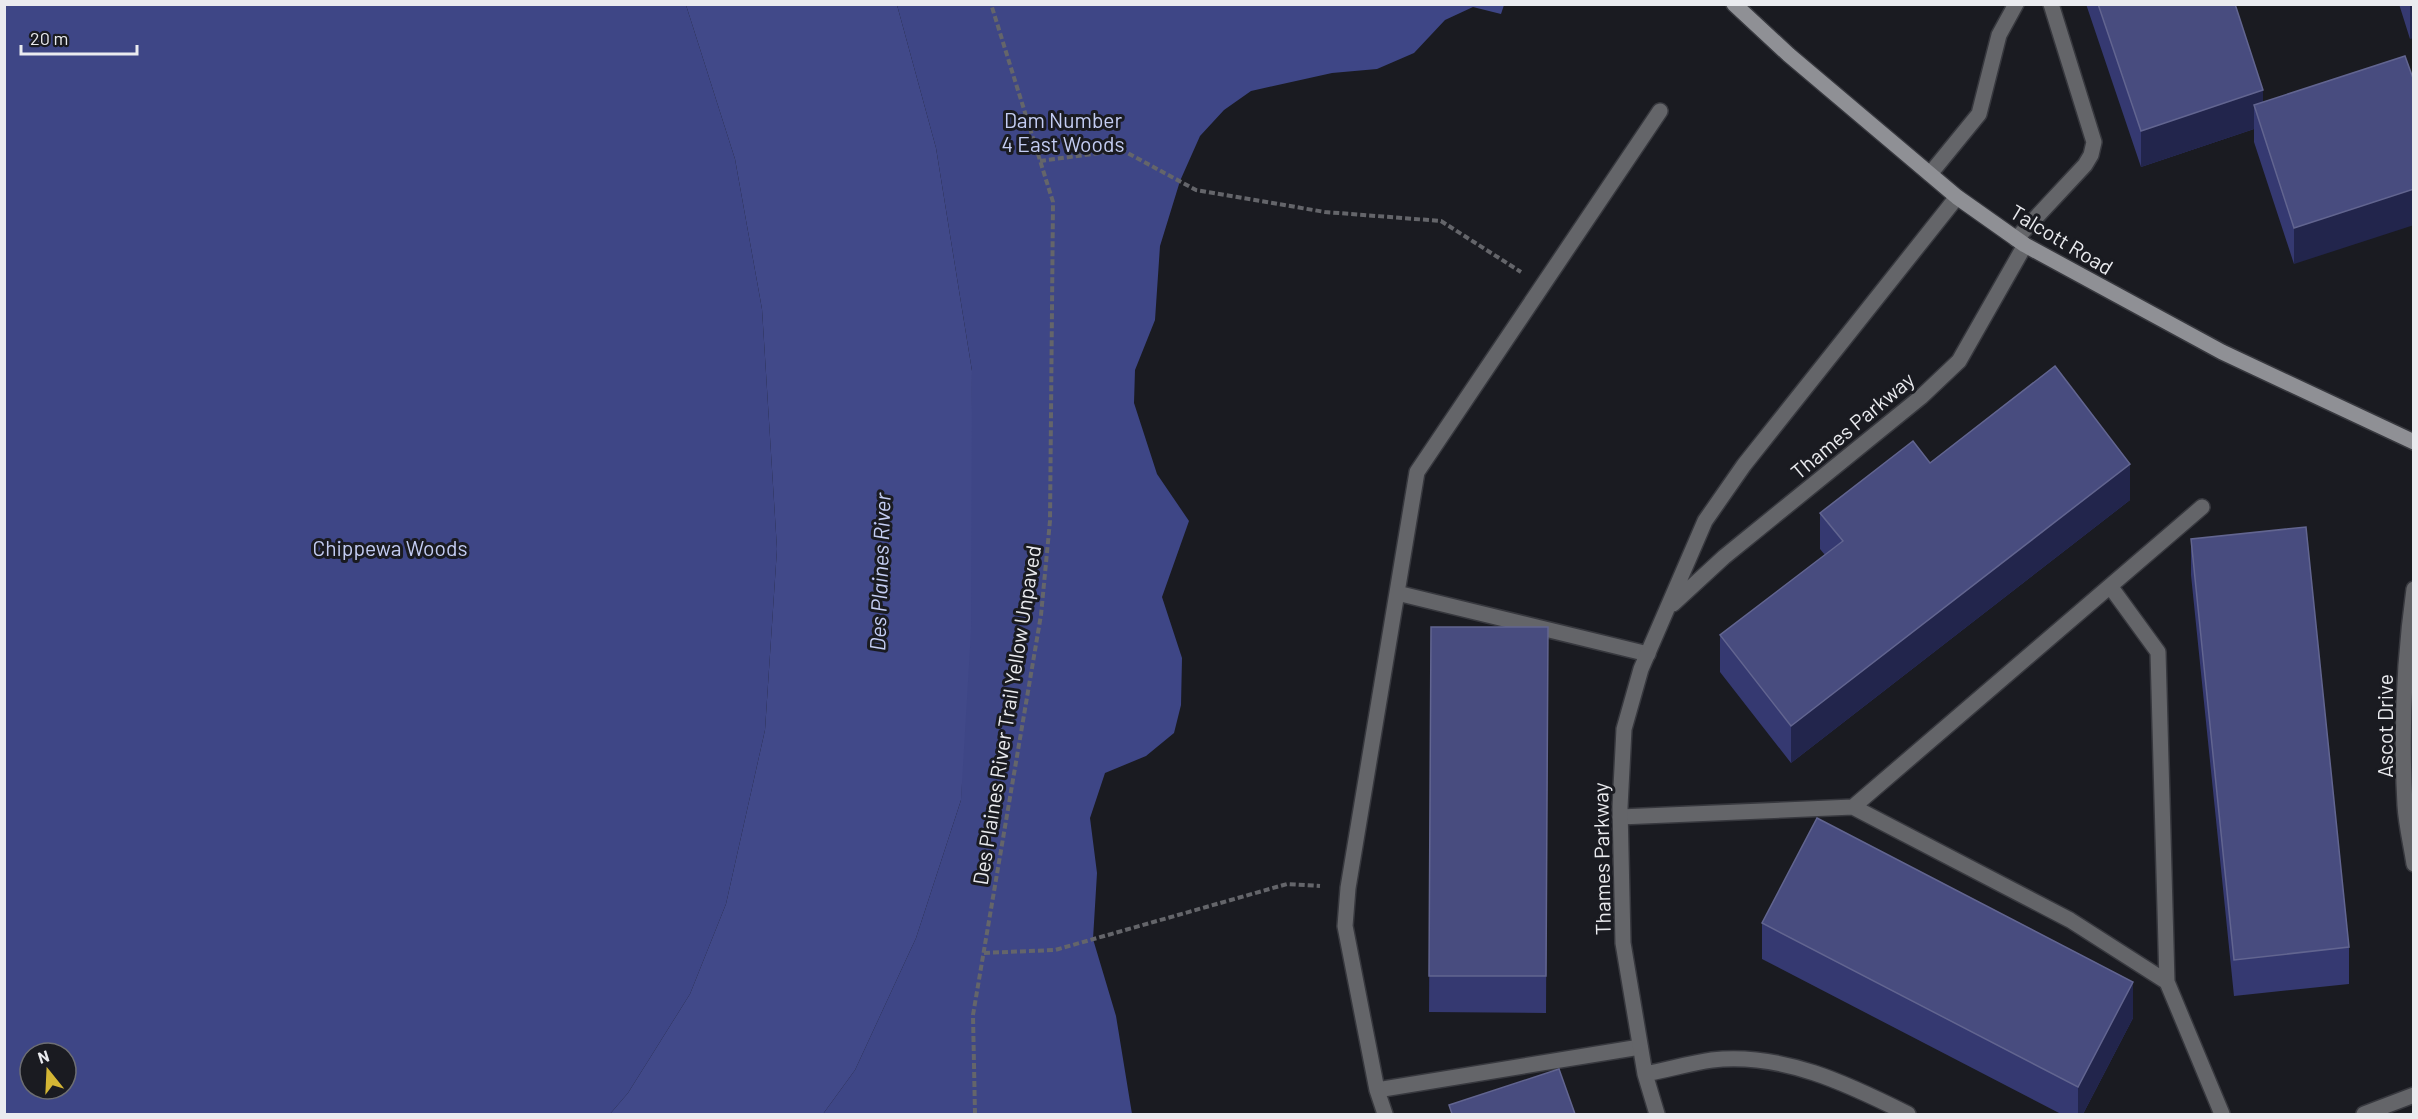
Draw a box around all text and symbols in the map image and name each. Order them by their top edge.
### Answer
scale bar [21,18,136,56]
text: 20 m [30,27,68,49]
park label: Dam Number 4 East Woods [1002,107,1125,156]
street label: Talcott Road [2006,199,2118,279]
street label: Thames Parkway [1785,366,1919,484]
water label: Des Plaines River [863,491,895,651]
park label: Chippewa Woods [312,535,468,560]
street label: Des Plaines River Trail Yellow Unpaved [967,543,1045,887]
street label: Ascot Drive [2372,674,2397,778]
street label: Thames Parkway [1587,782,1615,936]
north arrow [18,1041,78,1101]
text: N [35,1046,51,1067]

